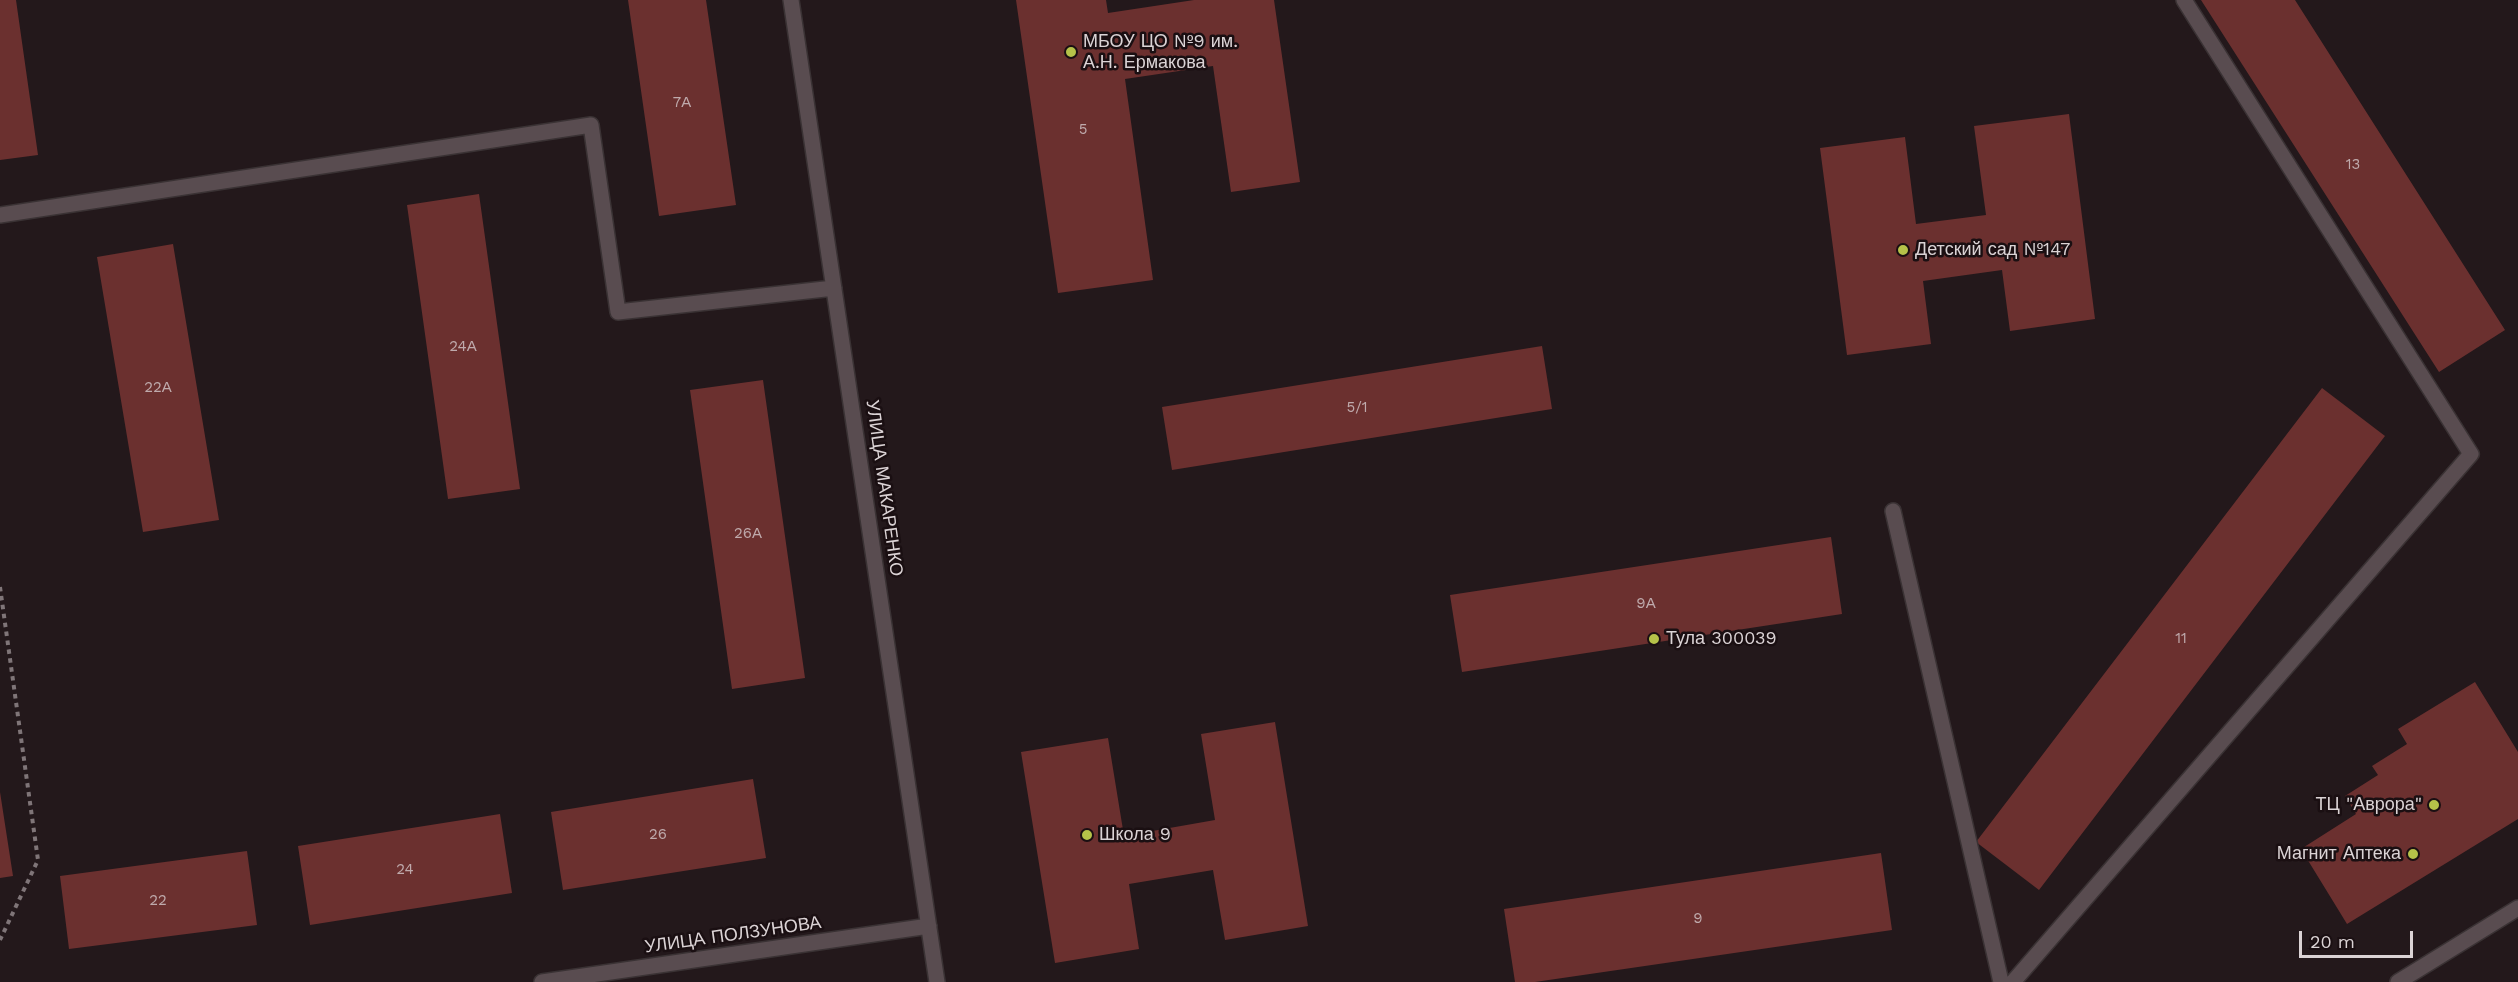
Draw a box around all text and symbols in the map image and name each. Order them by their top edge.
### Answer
place label: МБОУ ЦО №9 им. А.Н. Ермакова [1083,31,1238,74]
marker: МБОУ ЦО №9 им. А.Н. Ермакова [1064,45,1078,59]
house number: 7А [673,94,691,112]
house number: 5 [1079,121,1087,139]
house number: 13 [2346,156,2360,174]
place label: Детский сад №147 [1915,239,2070,261]
marker: Детский сад №147 [1896,243,1910,257]
house number: 24А [449,338,477,356]
house number: 22А [144,379,172,397]
street label: УЛИЦА МАКАРЕНКО [861,398,907,578]
house number: 5/1 [1346,399,1368,417]
house number: 26А [734,525,762,543]
house number: 9А [1636,595,1656,613]
place label: Тула 300039 [1666,628,1777,650]
house number: 11 [2175,630,2187,648]
marker: Тула 300039 [1647,632,1661,646]
place label: ТЦ "Аврора" [2315,794,2422,816]
marker: ТЦ "Аврора" [2427,798,2441,812]
place label: Школа 9 [1099,824,1171,846]
house number: 26 [649,826,667,844]
marker: Школа 9 [1080,828,1094,842]
place label: Магнит Аптека [2277,843,2401,865]
marker: Магнит Аптека [2406,847,2420,861]
house number: 24 [396,861,414,879]
house number: 22 [149,892,167,910]
house number: 9 [1693,910,1703,928]
street label: УЛИЦА ПОЛЗУНОВА [643,912,823,958]
scale bar [2302,919,2416,957]
text: 20 m [2310,931,2355,952]

